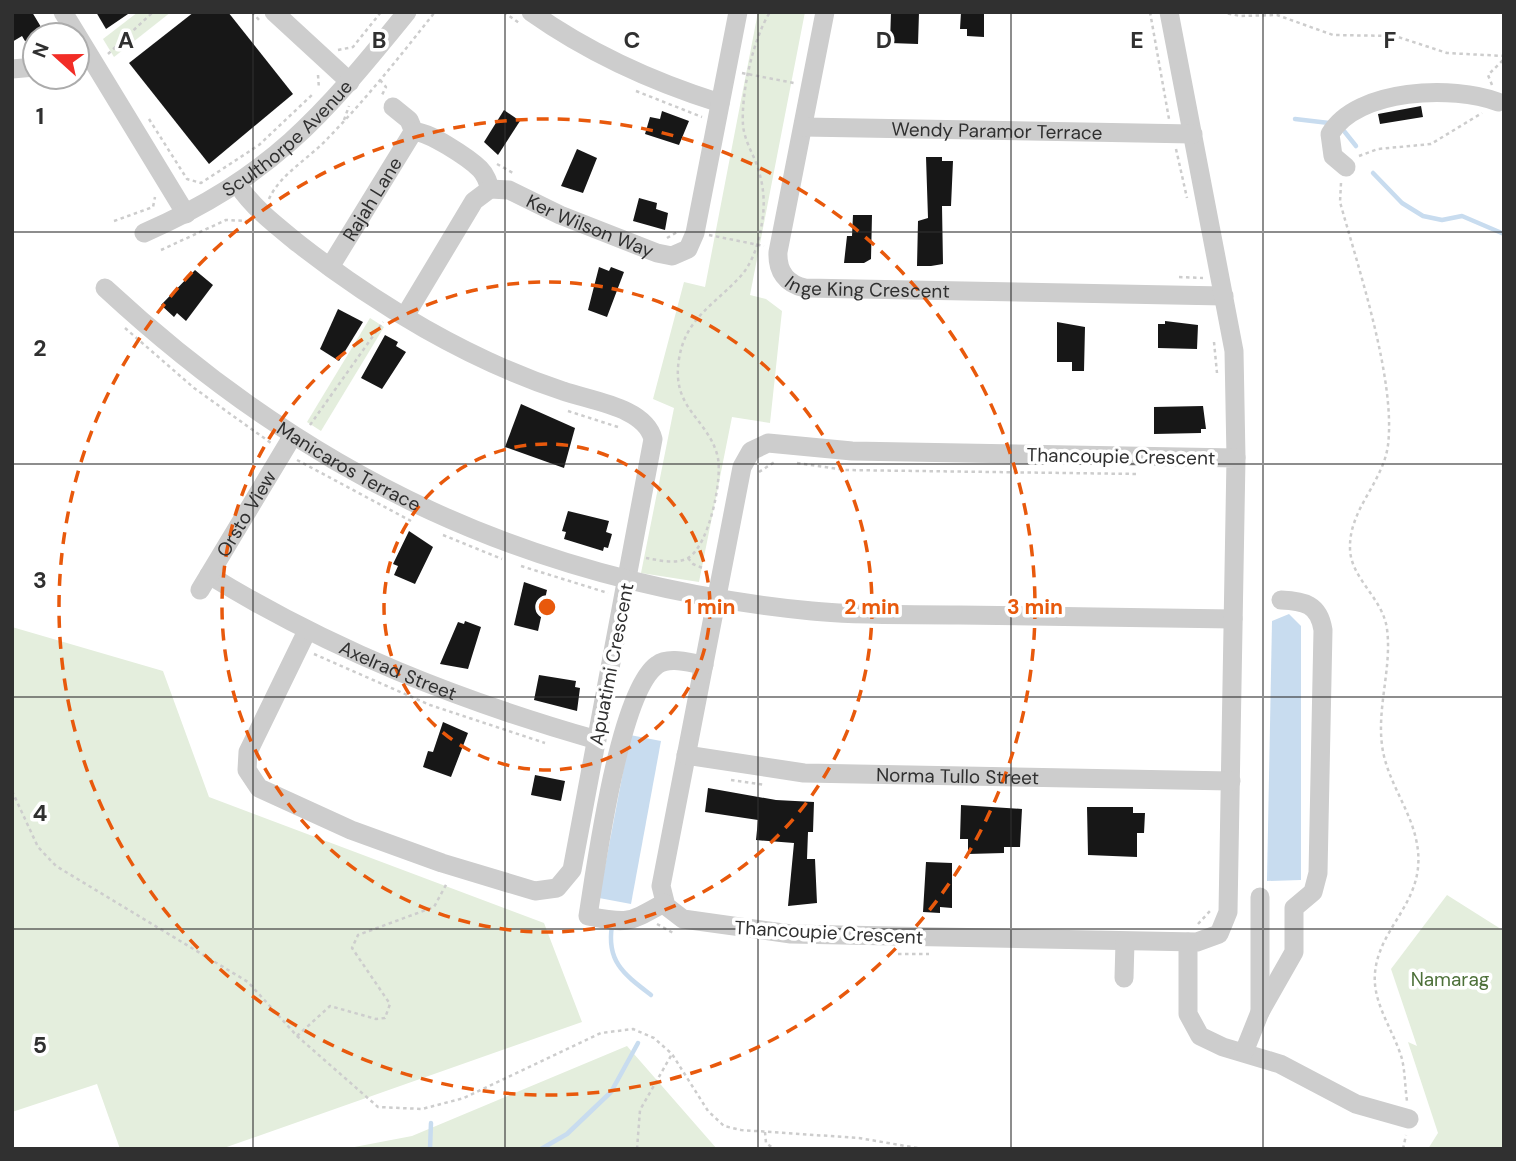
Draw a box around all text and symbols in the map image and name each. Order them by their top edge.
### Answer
north arrow [21,21,91,91]
text: A [118,25,134,55]
text: B [372,25,386,55]
text: C [624,25,640,55]
text: D [876,25,892,55]
text: E [1130,25,1144,55]
text: F [1384,25,1397,55]
text: N [26,39,55,61]
street label: Sculthorpe Avenue [217,75,358,203]
text: 1 [36,101,44,131]
street label: Wendy Paramor Terrace [891,117,1103,145]
street label: Rajah Lane [337,152,408,246]
street label: Ker Wilson Way [522,189,658,264]
street label: Inge King Crescent [780,270,950,304]
text: 2 [33,333,47,363]
street label: Manicaros Terrace [272,416,425,517]
street label: Thancoupie Crescent [1026,442,1216,471]
street label: Orsto View [211,466,282,562]
text: 3 [33,565,47,595]
street label: Apuatimi Crescent [584,581,639,747]
text: 1 min [684,593,736,621]
text: 2 min [844,593,900,621]
text: 3 min [1007,593,1063,621]
centre of rings [535,595,559,619]
street label: Axelrad Street [335,635,460,706]
street label: Norma Tullo Street [876,762,1039,790]
text: 4 [33,798,48,828]
street label: Thancoupie Crescent [734,915,924,950]
park label: Namarag [1411,967,1490,992]
text: 5 [33,1030,47,1060]

